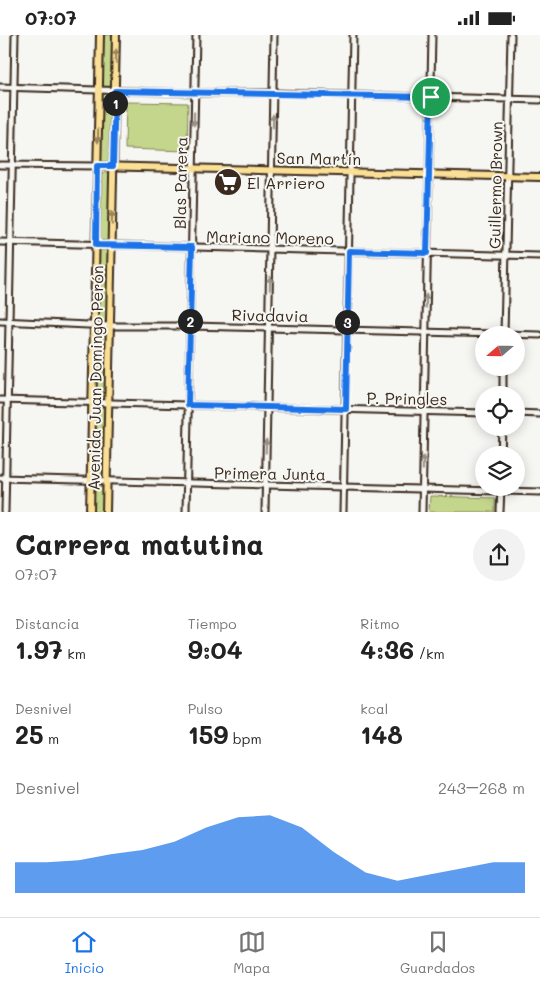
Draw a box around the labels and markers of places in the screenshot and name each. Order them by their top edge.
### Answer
pin [410,76,452,118]
pin: 1 [102,91,128,115]
supermarket icon: El Arriero [213,167,243,197]
place label: El Arriero [247,172,325,193]
pin: 2 [178,309,202,333]
pin: 3 [334,309,360,335]

